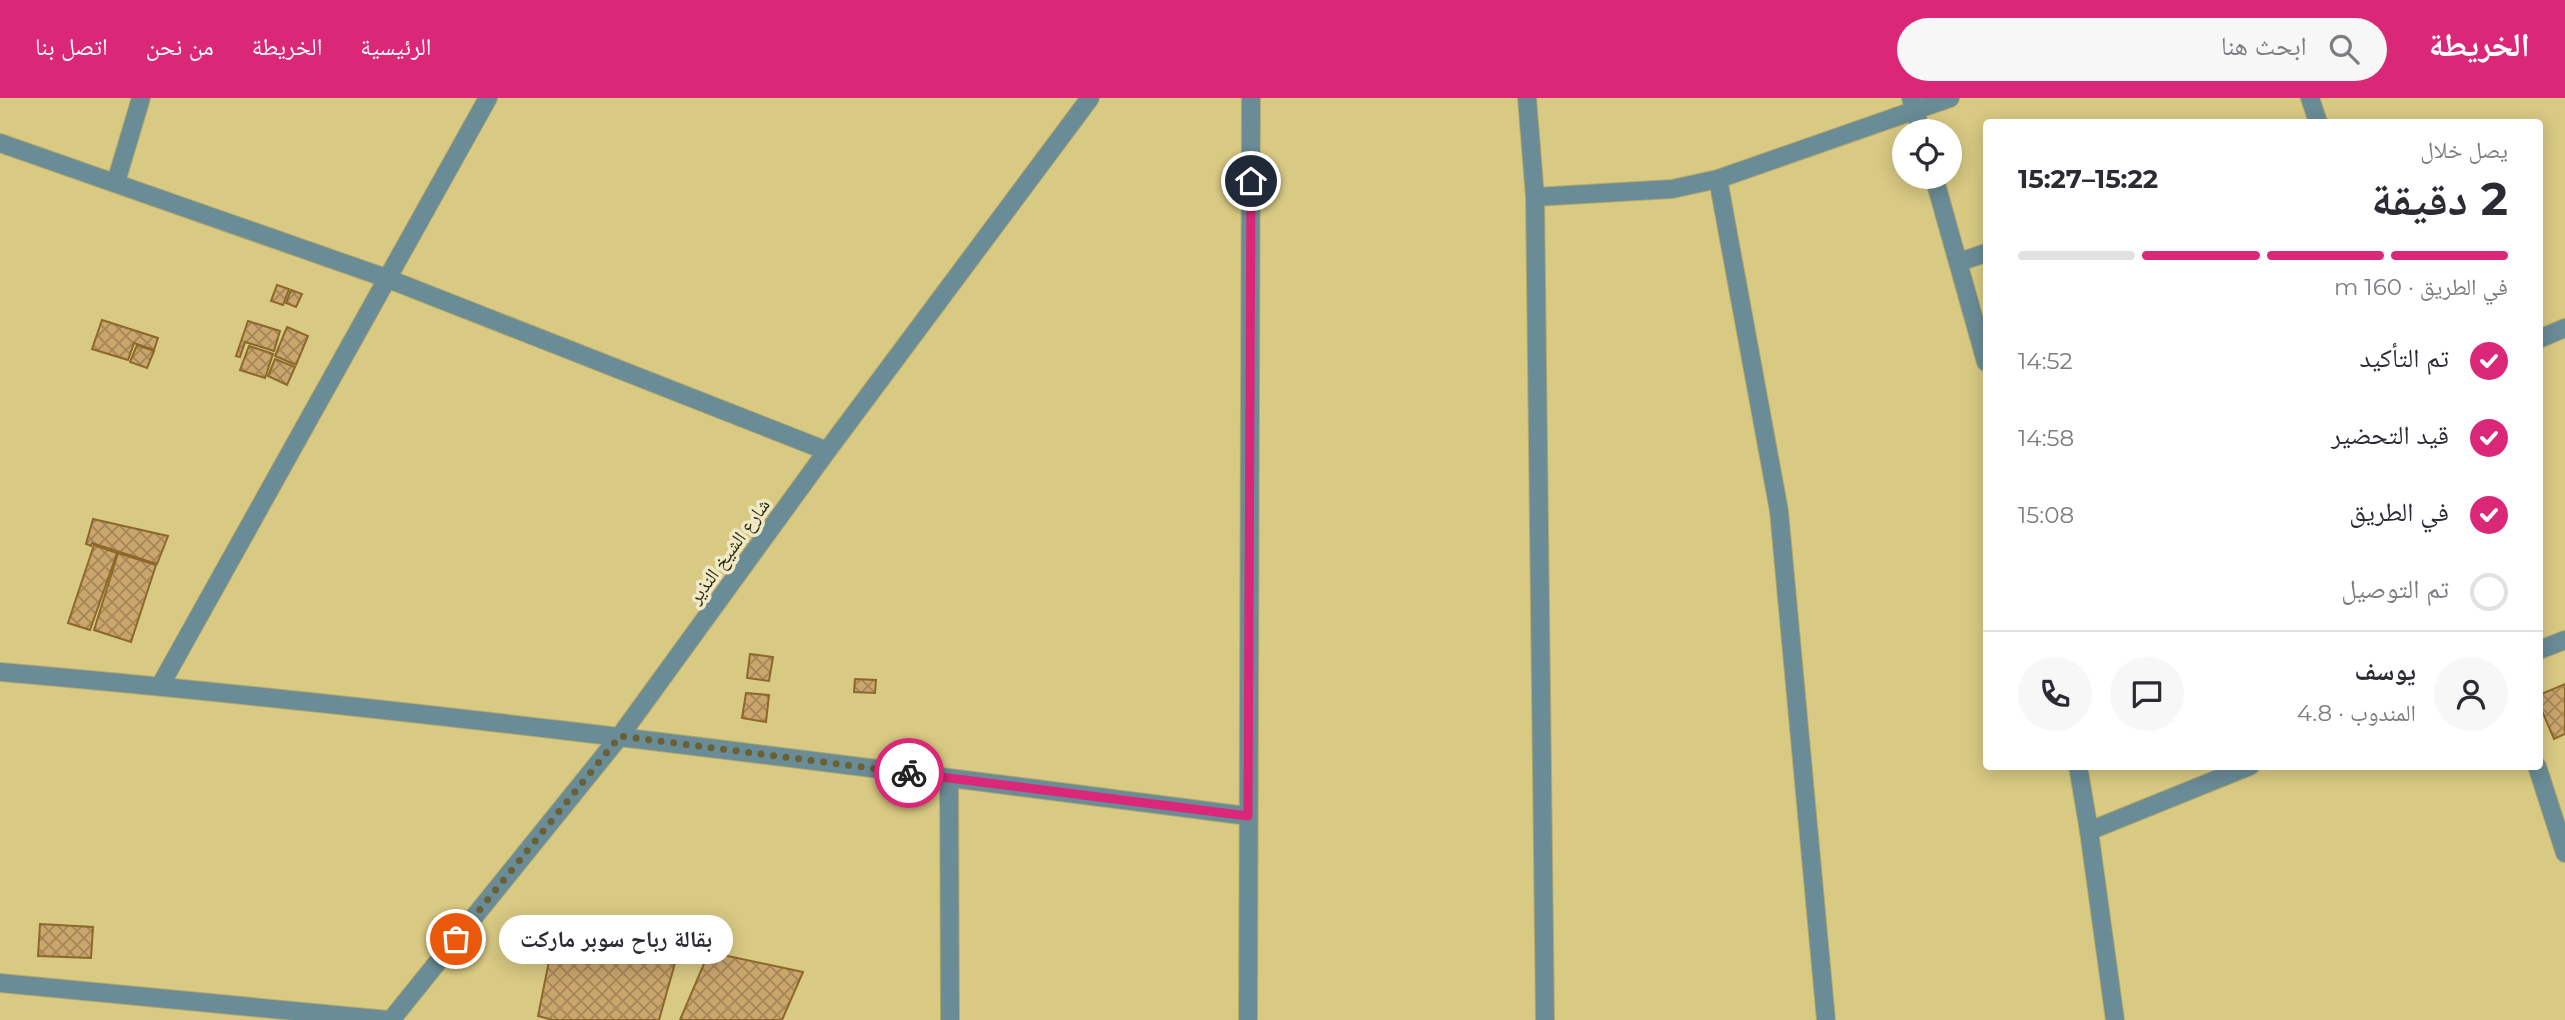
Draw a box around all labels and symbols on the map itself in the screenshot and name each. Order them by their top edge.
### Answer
pin [1221,151,1281,211]
street label: شارع الشيخ النذير [683,494,776,609]
courier [874,738,944,808]
pin [426,909,486,969]
callout: بقالة رباح سوبر ماركت [498,914,732,964]

